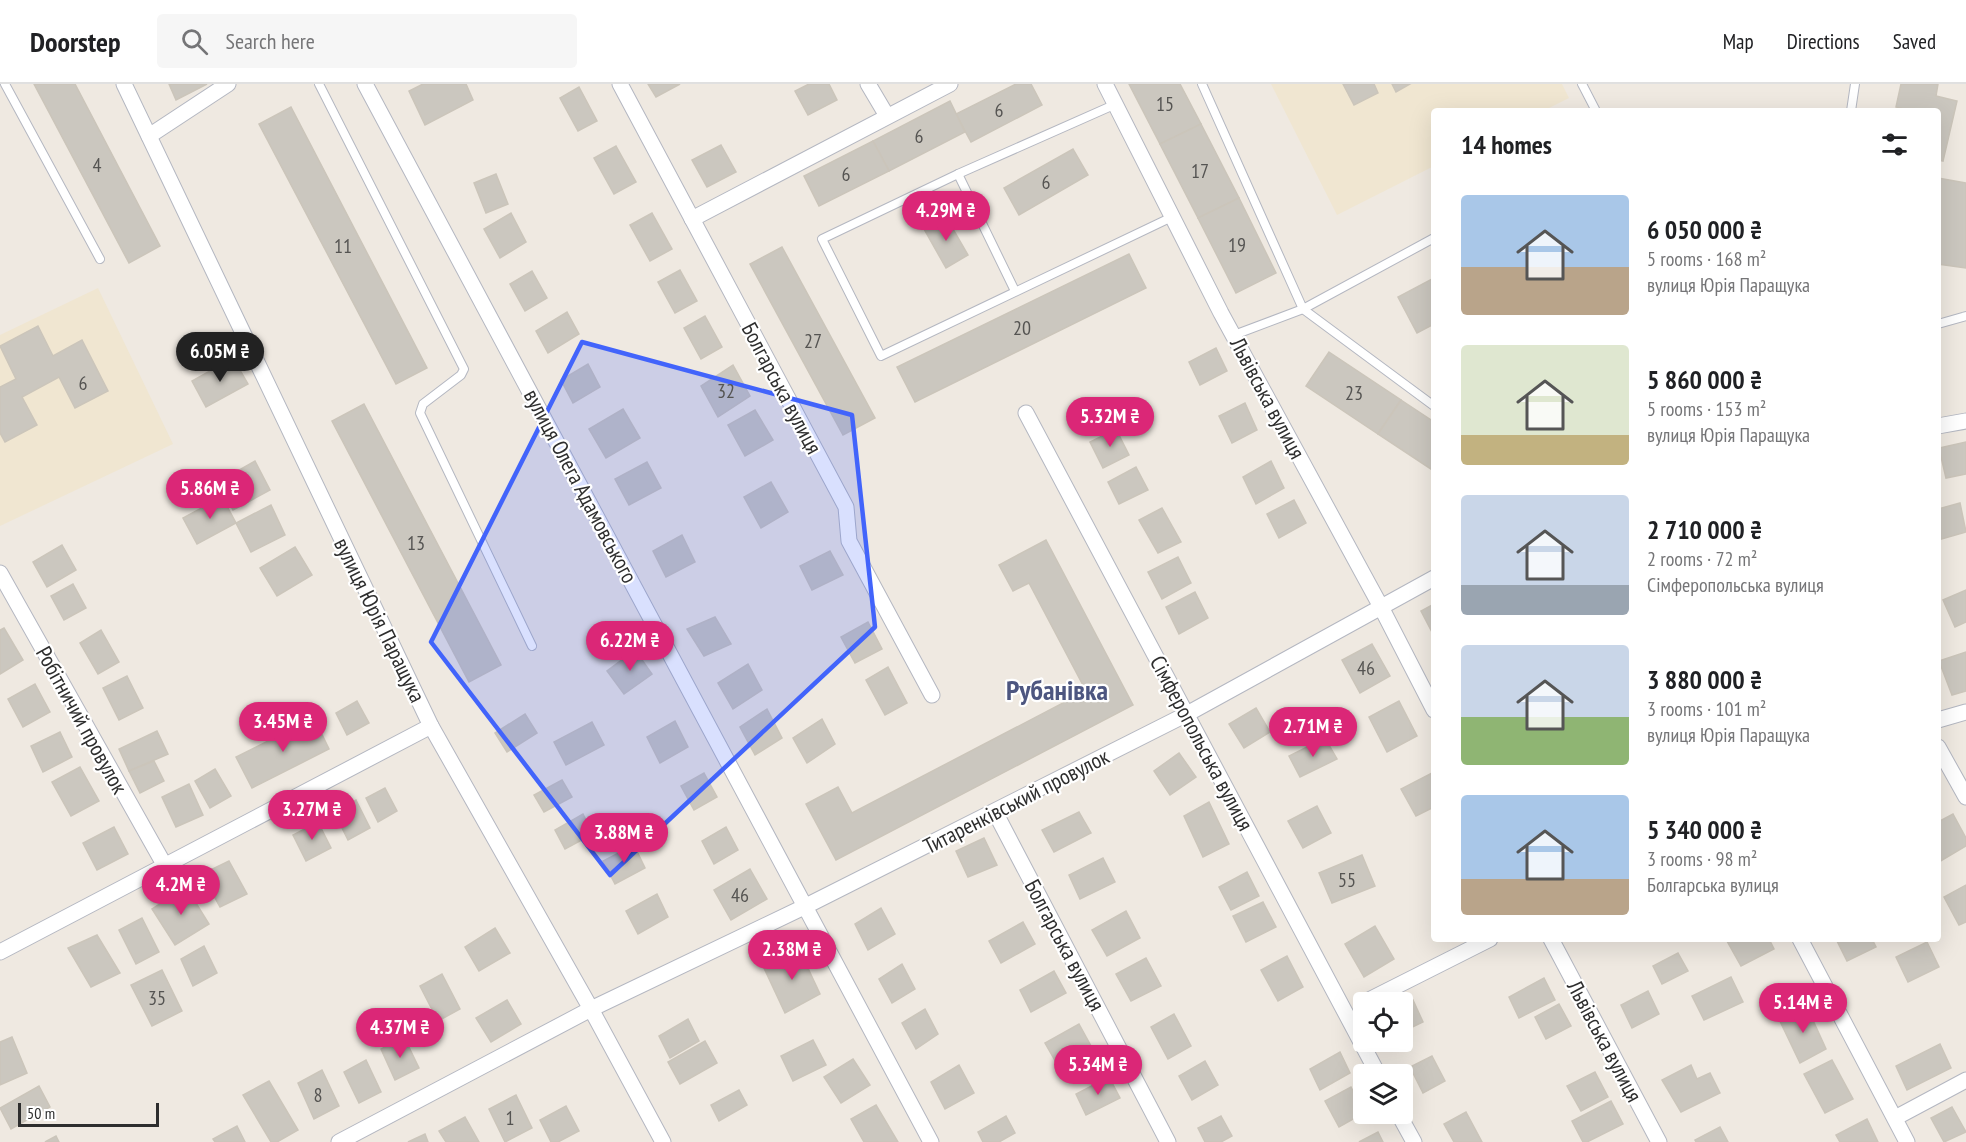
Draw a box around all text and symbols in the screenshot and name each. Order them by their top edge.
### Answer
search box [157,14,577,68]
text: Doorstep [30,23,121,60]
icon: search [178,25,211,58]
text: Search here [226,27,315,55]
text: Map [1723,28,1754,55]
text: Directions [1787,28,1860,55]
text: Saved [1893,28,1936,55]
house number: 15 [1156,91,1174,117]
house number: 6 [995,97,1004,123]
house number: 6 [915,123,924,149]
text: 14 homes [1461,128,1552,161]
icon: filters [1878,128,1911,161]
house number: 4 [93,152,102,178]
house number: 17 [1191,158,1209,184]
house number: 6 [842,161,851,187]
house number: 6 [1042,169,1051,195]
pin: 4.29M ₴ [891,191,1001,242]
text: 4.29M ₴ [916,197,976,223]
text: 6 050 000 ₴ [1647,213,1762,246]
icon: home [1509,219,1581,291]
house number: 19 [1228,232,1246,258]
house number: 11 [334,233,352,259]
text: 5 rooms · 168 m² [1647,246,1766,272]
text: вулиця Юрія Паращука [1647,272,1810,298]
house number: 20 [1013,315,1031,341]
street label: Болгарська вулиця [736,317,828,459]
house number: 27 [804,328,822,354]
pin: 6.05M ₴ [165,332,275,383]
street label: Львівська вулиця [1224,332,1312,464]
text: 6.05M ₴ [190,338,250,364]
text: 5 860 000 ₴ [1647,363,1762,396]
icon: home [1509,369,1581,441]
house number: 6 [79,370,88,396]
house number: 32 [717,378,735,404]
house number: 23 [1345,380,1363,406]
street label: вулиця Олега Адамовського [518,384,644,588]
text: 5 rooms · 153 m² [1647,396,1766,422]
pin: 5.32M ₴ [1055,397,1165,448]
text: 5.32M ₴ [1080,403,1140,429]
text: вулиця Юрія Паращука [1647,422,1810,448]
pin: 5.86M ₴ [155,469,265,520]
text: 5.86M ₴ [180,475,240,501]
text: 2 710 000 ₴ [1647,513,1762,546]
icon: home [1509,519,1581,591]
house number: 13 [407,530,425,556]
street label: вулиця Юрія Паращука [328,533,432,707]
text: 2 rooms · 72 m² [1647,546,1757,572]
text: Сімферопольська вулиця [1647,572,1824,598]
pin: 6.22M ₴ [575,621,685,672]
text: 6.22M ₴ [600,627,660,653]
street label: Робітничий провулок [30,641,134,799]
street label: Сімферопольська вулиця [1144,651,1260,835]
house number: 46 [1357,655,1375,681]
text: 3 880 000 ₴ [1647,663,1762,696]
icon: home [1509,669,1581,741]
district label: Рубанівка [1006,671,1108,708]
text: 3 rooms · 101 m² [1647,696,1766,722]
pin: 3.45M ₴ [228,702,338,753]
pin: 2.71M ₴ [1258,707,1368,758]
text: 3.45M ₴ [253,708,313,734]
text: 2.71M ₴ [1283,713,1343,739]
text: вулиця Юрія Паращука [1647,722,1810,748]
street label: Титаренківський провулок [918,742,1114,860]
pin: 3.27M ₴ [257,790,367,841]
text: 3.27M ₴ [282,796,342,822]
pin: 3.88M ₴ [569,813,679,864]
text: 5 340 000 ₴ [1647,813,1762,846]
text: 3.88M ₴ [594,819,654,845]
icon: home [1509,819,1581,891]
text: 3 rooms · 98 m² [1647,846,1757,872]
pin: 4.2M ₴ [132,865,230,916]
house number: 55 [1338,867,1356,893]
text: 4.2M ₴ [156,871,206,897]
text: Болгарська вулиця [1647,872,1779,898]
street label: Болгарська вулиця [1019,874,1111,1016]
house number: 46 [731,882,749,908]
pin: 2.38M ₴ [737,930,847,981]
text: 2.38M ₴ [762,936,822,962]
street label: Львівська вулиця [1561,975,1649,1107]
pin: 5.14M ₴ [1748,983,1858,1034]
house number: 35 [148,985,166,1011]
text: 5.14M ₴ [1773,989,1833,1015]
map controls [1353,992,1413,1124]
button: locate [1353,992,1413,1052]
pin: 4.37M ₴ [345,1008,455,1059]
text: 4.37M ₴ [370,1014,430,1040]
pin: 5.34M ₴ [1043,1045,1153,1096]
text: 5.34M ₴ [1068,1051,1128,1077]
button: layers [1353,1064,1413,1124]
house number: 8 [314,1082,323,1108]
scale bar [18,1100,159,1128]
text: 50 m [27,1103,55,1123]
house number: 1 [506,1105,515,1131]

